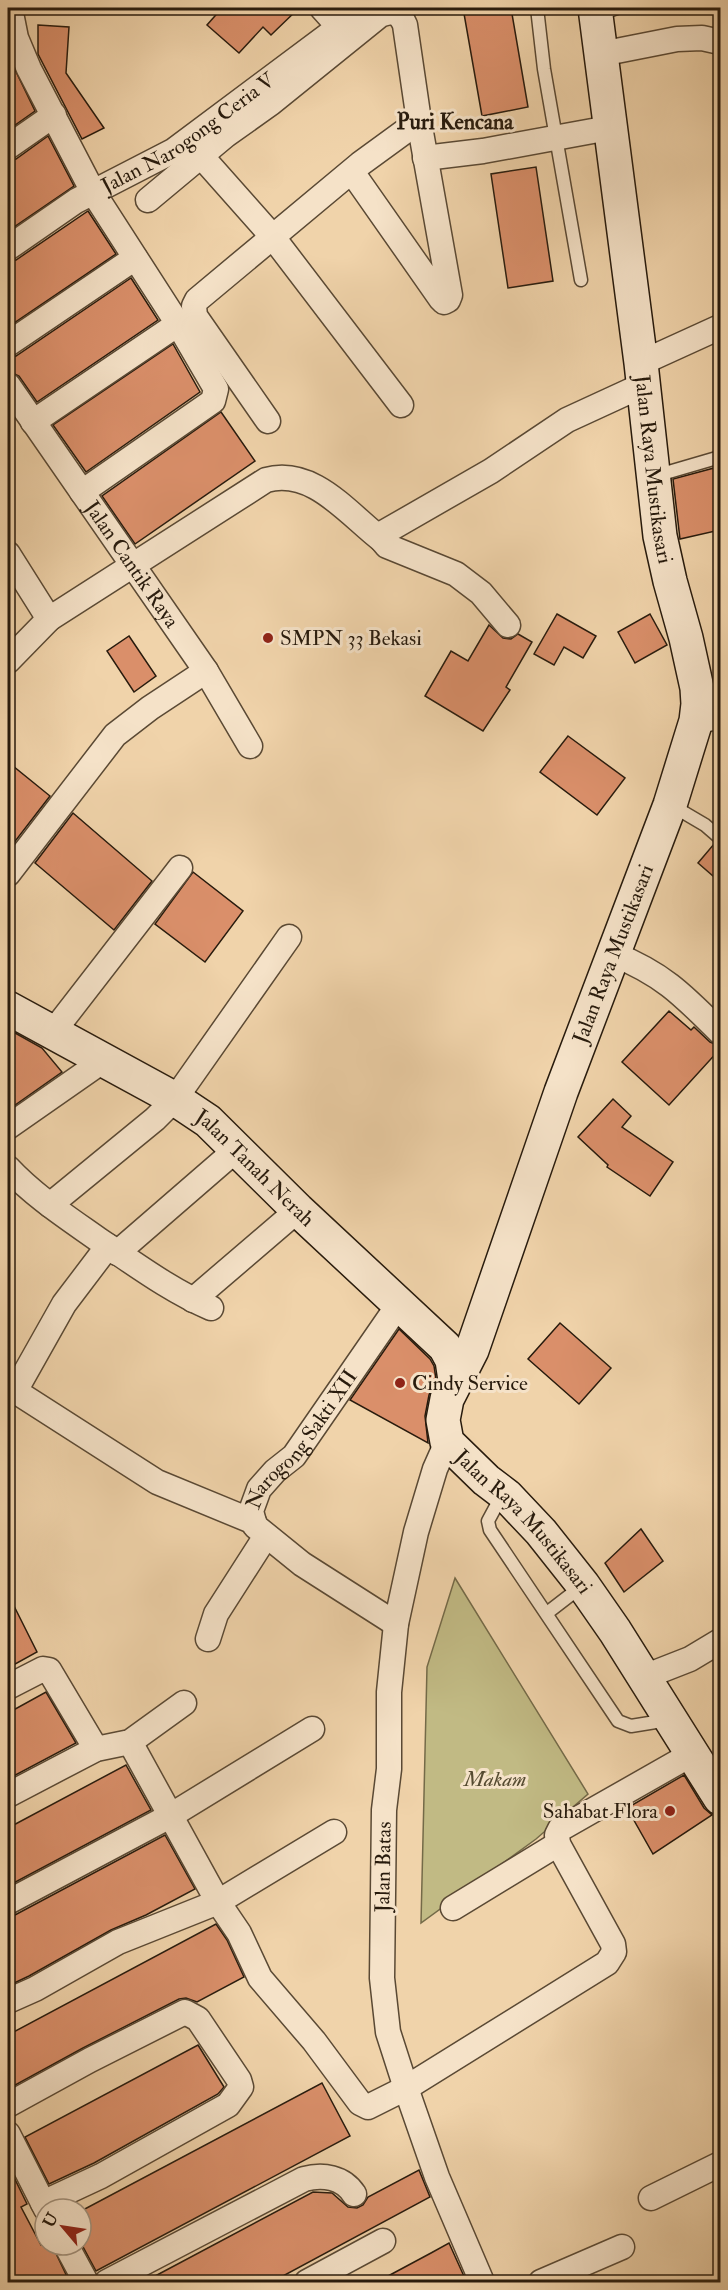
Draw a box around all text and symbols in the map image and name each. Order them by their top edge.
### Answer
street label: Jalan Narogong Ceria V [96,66,281,200]
district label: Puri Kencana [397,108,514,136]
street label: Jalan Raya Mustikasari [628,373,679,567]
street label: Jalan Cantik Raya [78,495,185,634]
place label: SMPN 33 Bekasi [280,625,422,652]
marker: SMPN 33 Bekasi [261,631,275,645]
street label: Jalan Raya Mustikasari [566,860,660,1049]
street label: Jalan Tanah Nerah [189,1103,320,1233]
street label: Narogong Sakti XII [240,1364,364,1513]
place label: Cindy Service [412,1370,528,1397]
marker: Cindy Service [393,1376,407,1390]
street label: Jalan Raya Mustikasari [448,1443,598,1600]
park label: Makam [462,1766,526,1793]
place label: Sahabat Flora [543,1798,658,1825]
marker: Sahabat Flora [663,1804,677,1818]
street label: Jalan Batas [369,1821,398,1914]
north arrow [33,2197,93,2257]
text: U [39,2209,63,2231]

